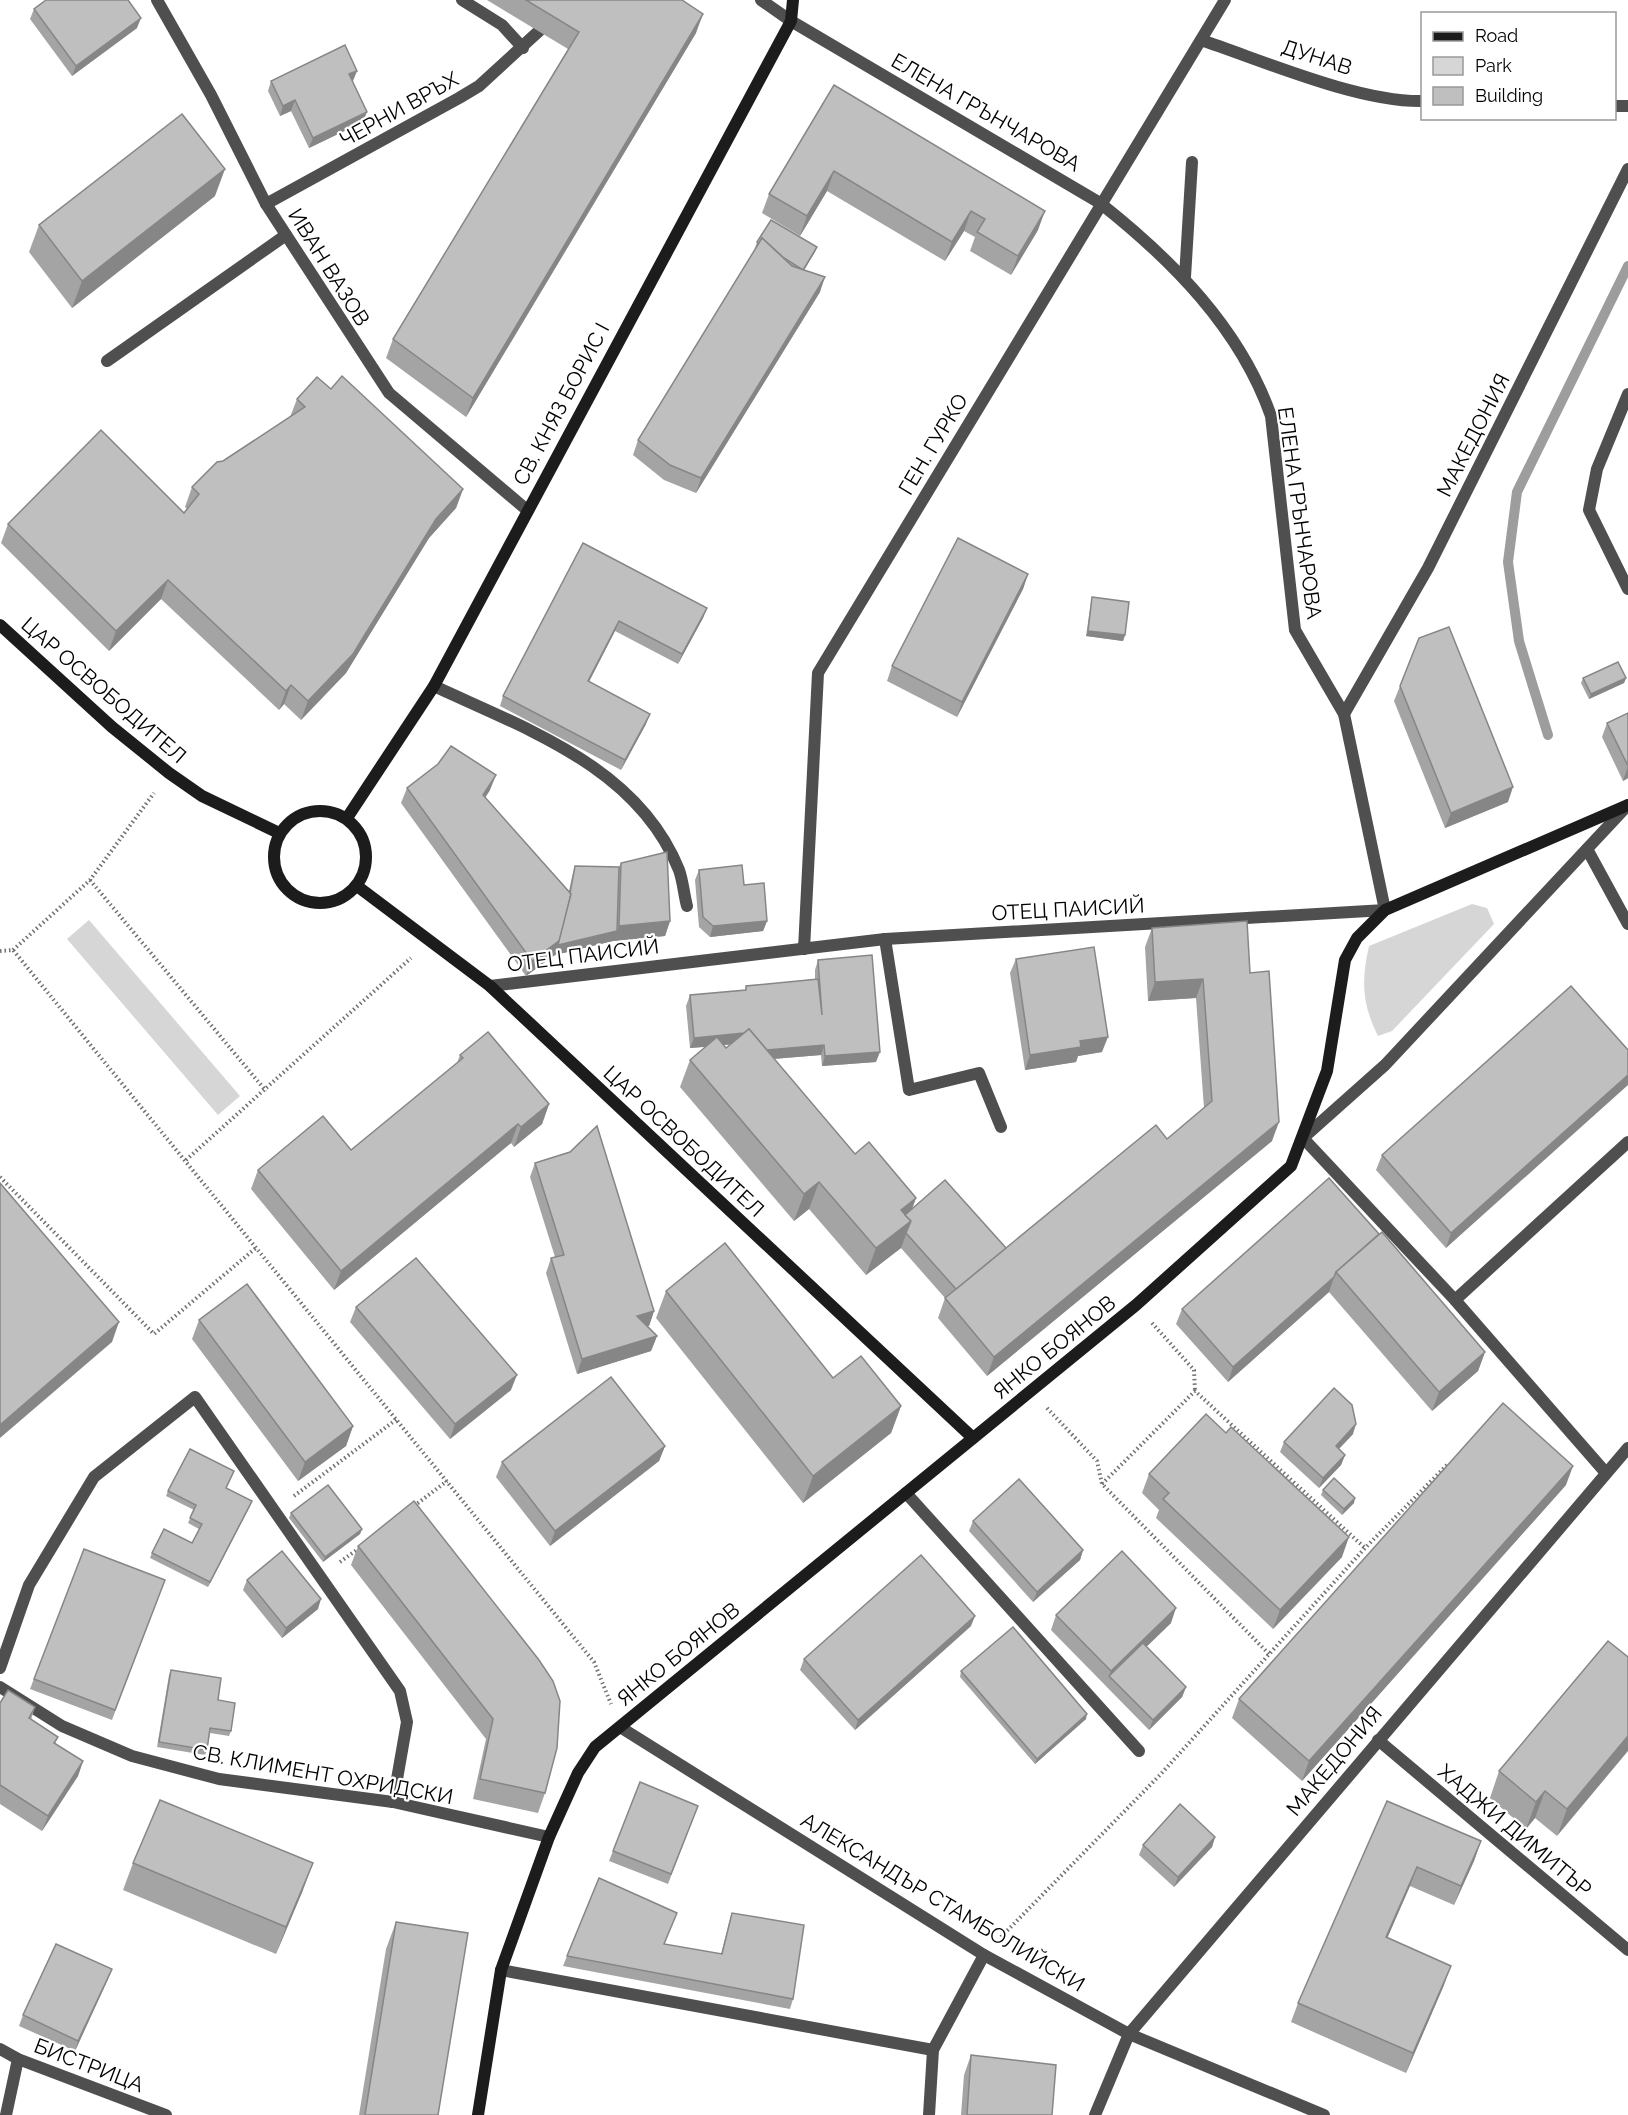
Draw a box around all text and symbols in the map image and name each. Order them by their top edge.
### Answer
legend [1421,12,1616,120]
text: Road [1475,25,1518,46]
street label: ДУНАВ [1279,34,1355,80]
street label: ЕЛЕНА ГРЪНЧАРОВА [887,48,1085,176]
text: Park [1475,55,1512,76]
street label: ЧЕРНИ ВРЪХ [335,66,463,152]
text: Building [1475,85,1543,106]
street label: ИВАН ВАЗОВ [283,204,375,330]
street label: СВ. КНЯЗ БОРИС I [508,319,614,489]
street label: МАКЕДОНИЯ [1431,369,1515,501]
street label: ГЕН. ГУРКО [893,389,973,499]
street label: ЕЛЕНА ГРЪНЧАРОВА [1273,405,1327,621]
street label: ЦАР ОСВОБОДИТЕЛ [17,612,191,768]
street label: ОТЕЦ ПАИСИЙ [991,893,1145,925]
street label: ОТЕЦ ПАИСИЙ [506,933,660,977]
street label: ЦАР ОСВОБОДИТЕЛ [599,1060,769,1222]
street label: ЯНКО БОЯНОВ [988,1290,1120,1404]
street label: ЯНКО БОЯНОВ [612,1597,744,1711]
street label: МАКЕДОНИЯ [1281,1701,1387,1821]
street label: СВ. КЛИМЕНТ ОХРИДСКИ [191,1739,455,1809]
street label: ХАДЖИ ДИМИТЪР [1433,1759,1597,1901]
street label: АЛЕКСАНДЪР СТАМБОЛИЙСКИ [797,1807,1089,1997]
street label: БИСТРИЦА [31,2033,147,2097]

